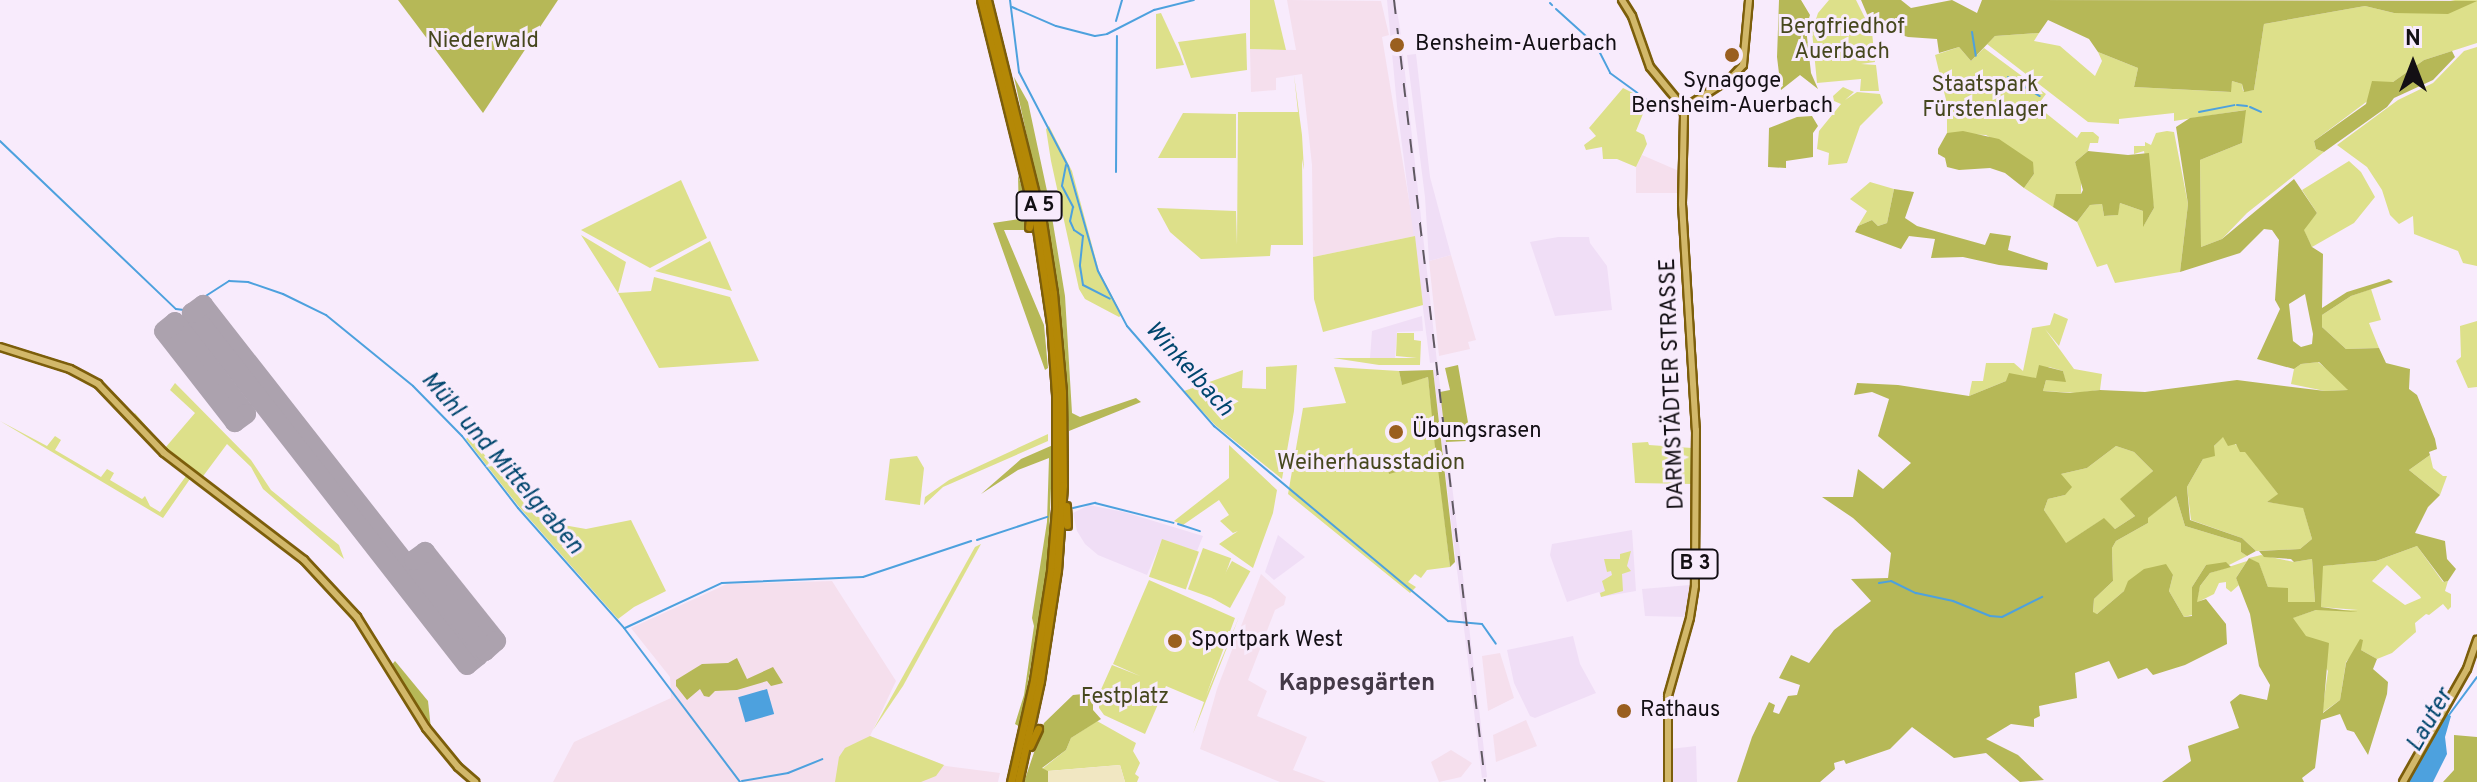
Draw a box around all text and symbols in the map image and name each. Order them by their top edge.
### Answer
park label: Bergfriedhof Auerbach [1779,14,1905,66]
north arrow [2373,24,2453,104]
text: N [2405,26,2421,53]
park label: Niederwald [427,29,539,55]
place label: Bensheim-Auerbach [1415,32,1617,58]
marker: Bensheim-Auerbach [1386,34,1408,56]
marker: Synagoge Bensheim-Auerbach [1723,46,1741,64]
place label: Synagoge Bensheim-Auerbach [1631,68,1833,120]
park label: Staatspark Fürstenlager [1922,72,2048,124]
road number: A 5 [1015,190,1063,222]
street label: DARMSTÄDTER STRASSE [1655,258,1691,510]
water label: Winkelbach [1138,316,1238,424]
water label: Mühl und Mittelgraben [414,367,588,561]
place label: Übungsrasen [1412,419,1542,445]
marker: Übungsrasen [1387,423,1405,441]
park label: Weiherhausstadion [1277,451,1465,477]
road number: B 3 [1671,548,1719,580]
place label: Sportpark West [1191,628,1343,654]
marker: Sportpark West [1166,632,1184,650]
district label: Kappesgärten [1279,671,1435,699]
water label: Lauter [2401,684,2461,758]
park label: Festplatz [1081,685,1169,711]
place label: Rathaus [1640,698,1720,724]
marker: Rathaus [1615,702,1633,720]

